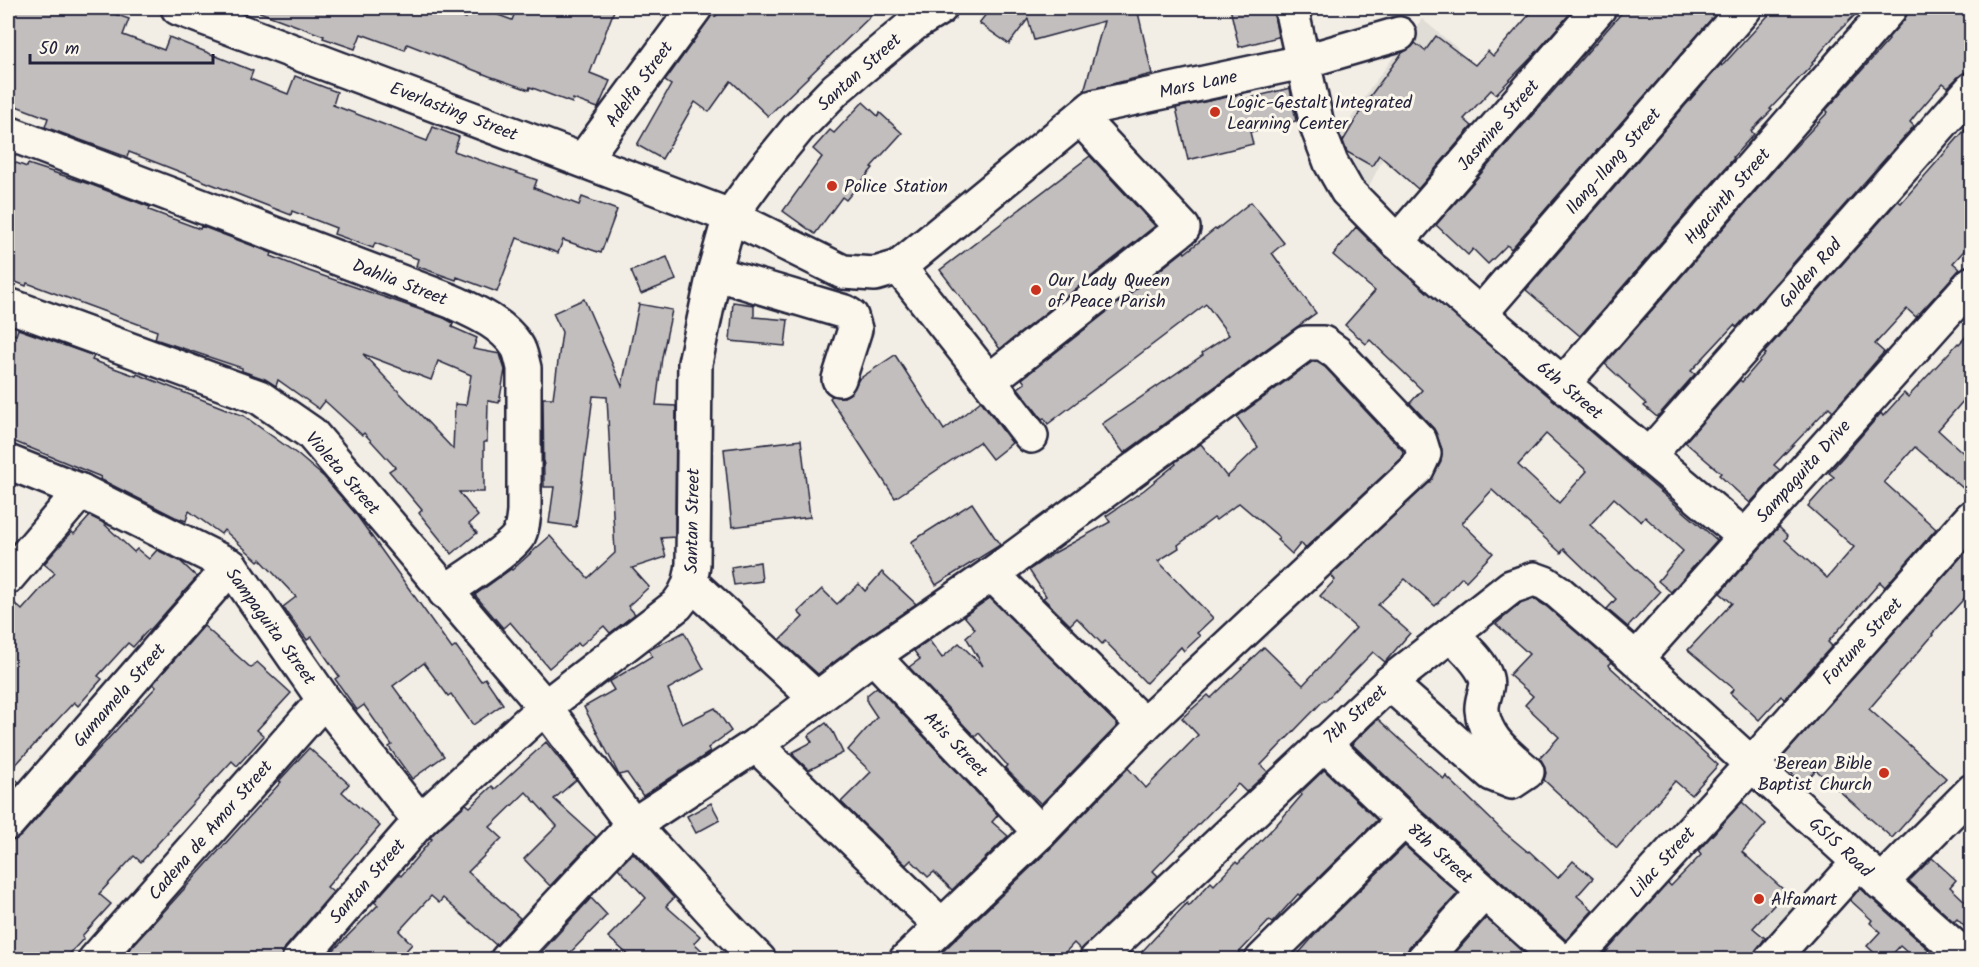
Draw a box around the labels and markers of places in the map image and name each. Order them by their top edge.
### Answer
place label: Logic-Gestalt Integrated Learning Center [1227,89,1413,139]
marker: Logic-Gestalt Integrated Learning Center [1208,105,1222,119]
place label: Police Station [844,173,948,202]
marker: Police Station [825,179,839,193]
place label: Our Lady Queen of Peace Parish [1048,267,1170,317]
marker: Our Lady Queen of Peace Parish [1029,283,1043,297]
place label: Berean Bible Baptist Church [1758,750,1872,800]
marker: Berean Bible Baptist Church [1877,766,1891,780]
place label: Alfamart [1771,886,1838,915]
marker: Alfamart [1752,892,1766,906]

